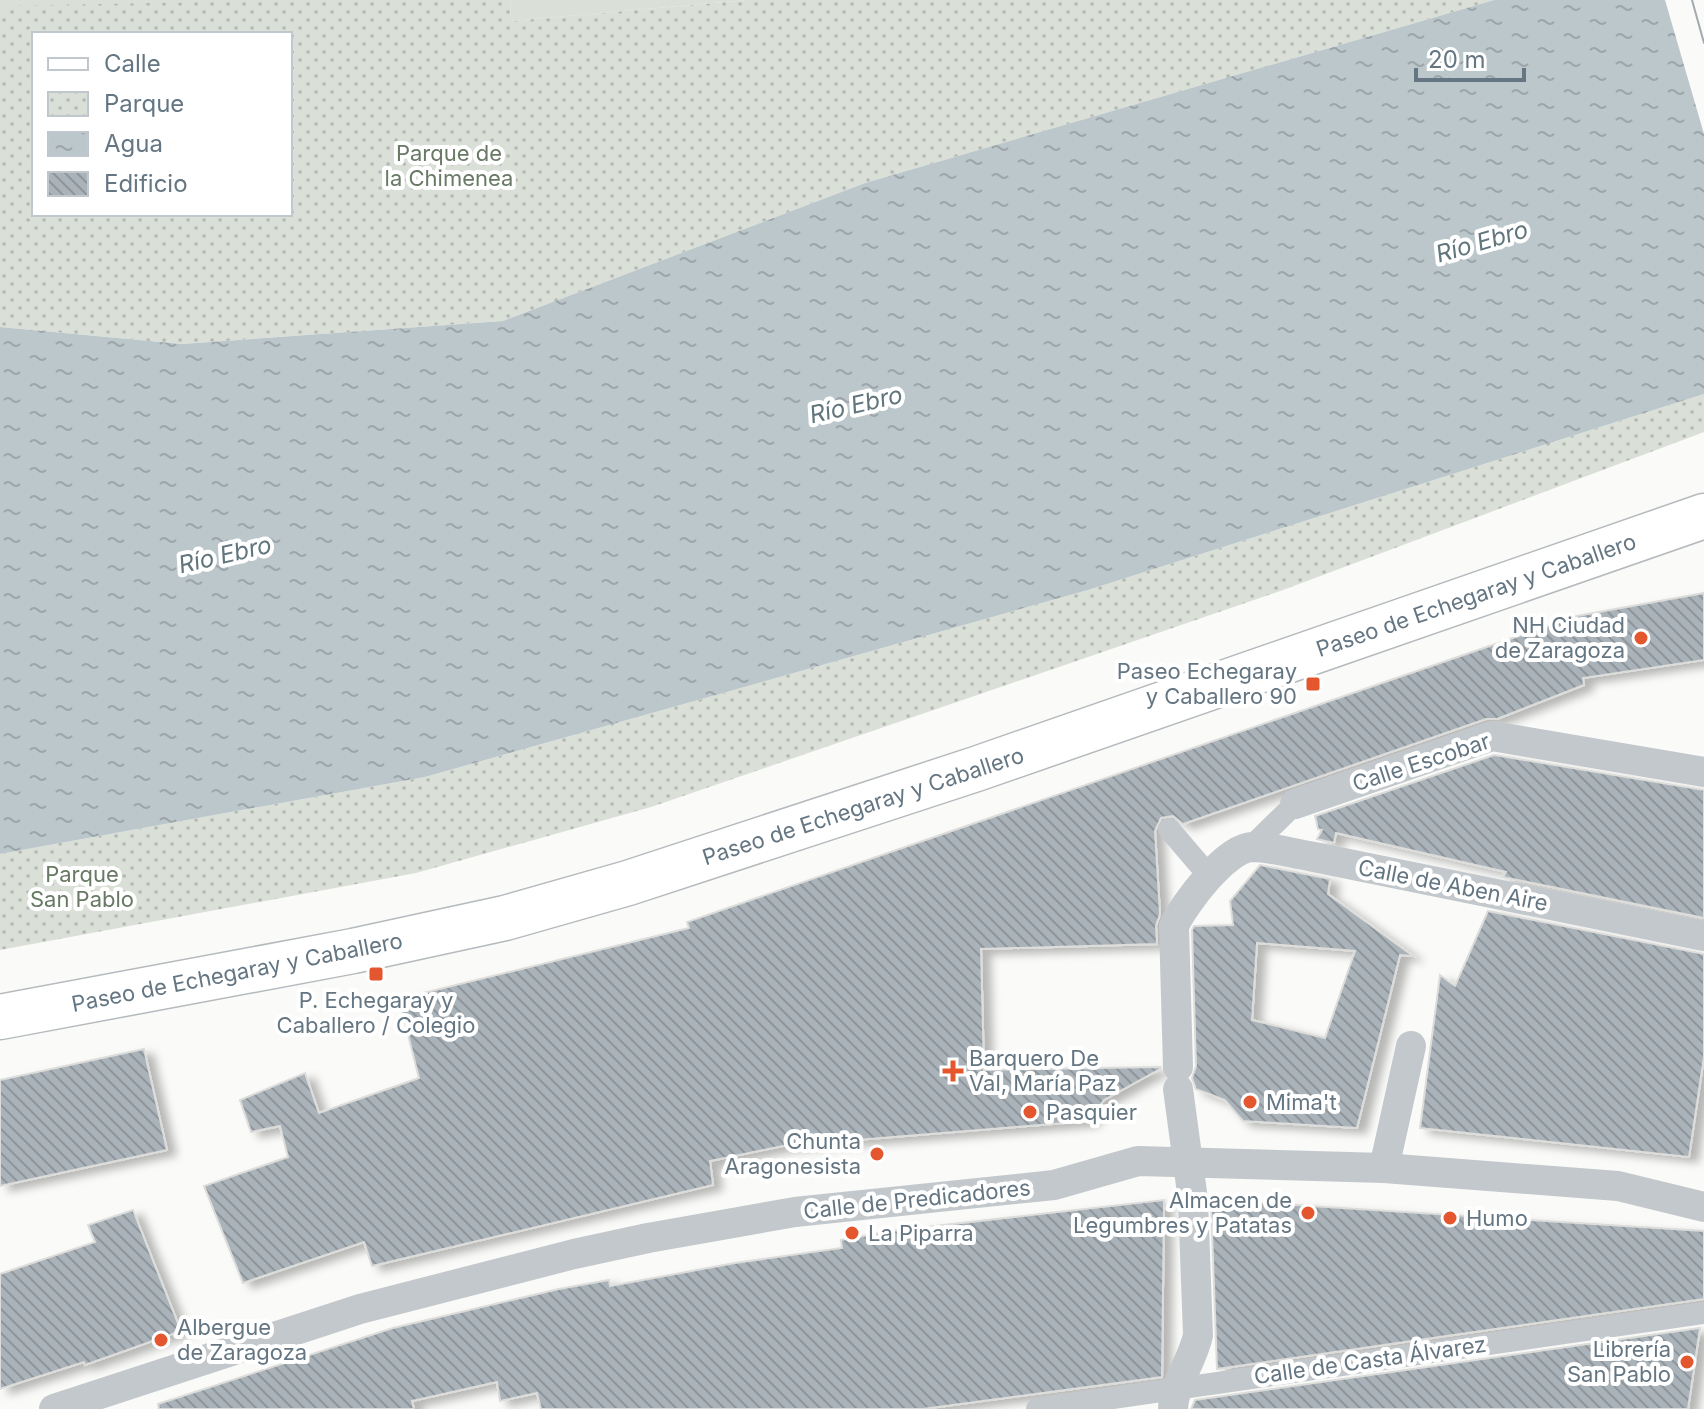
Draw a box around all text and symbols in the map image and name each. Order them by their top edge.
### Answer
legend [32,32,292,216]
scale bar [1416,32,1524,82]
text: 20 m [1428,45,1486,74]
text: Calle [104,49,161,78]
text: Parque [104,89,184,118]
text: Agua [104,129,163,158]
park label: Parque de la Chimenea [385,140,513,191]
text: Edificio [104,169,188,198]
water label: Río Ebro [1432,215,1531,268]
water label: Río Ebro [807,380,905,429]
street label: Paseo de Echegaray y Caballero [1313,528,1639,662]
water label: Río Ebro [176,530,274,579]
place label: NH Ciudad de Zaragoza [1495,612,1625,663]
marker: NH Ciudad de Zaragoza [1632,629,1650,647]
place label: Paseo Echegaray y Caballero 90 [1117,658,1297,709]
marker: Paseo Echegaray y Caballero 90 [1304,675,1322,693]
street label: Calle Escobar [1349,728,1493,796]
street label: Paseo de Echegaray y Caballero [699,742,1027,870]
street label: Calle de Aben Aire [1356,854,1550,916]
park label: Parque San Pablo [30,861,134,912]
street label: Paseo de Echegaray y Caballero [69,927,405,1017]
marker: P. Echegaray y Caballero / Colegio [367,965,385,983]
place label: P. Echegaray y Caballero / Colegio [277,987,475,1038]
place label: Barquero De Val, María Paz [969,1045,1117,1096]
marker: Barquero De Val, María Paz [944,1062,962,1080]
place label: Mima't [1266,1089,1337,1115]
marker: Mima't [1241,1093,1259,1111]
place label: Pasquier [1046,1099,1137,1125]
marker: Pasquier [1021,1103,1039,1121]
place label: Chunta Aragonesista [724,1128,861,1179]
marker: Chunta Aragonesista [868,1145,886,1163]
street label: Calle de Predicadores [802,1174,1032,1224]
place label: Almacen de Legumbres y Patatas [1073,1187,1292,1238]
marker: Almacen de Legumbres y Patatas [1299,1204,1317,1222]
place label: Humo [1466,1205,1528,1231]
marker: Humo [1441,1209,1459,1227]
place label: La Piparra [868,1220,974,1246]
marker: La Piparra [843,1224,861,1242]
place label: Albergue de Zaragoza [177,1314,307,1365]
marker: Albergue de Zaragoza [152,1331,170,1349]
street label: Calle de Casta Álvarez [1252,1331,1488,1389]
place label: Librería San Pablo [1567,1336,1671,1387]
marker: Librería San Pablo [1678,1353,1696,1371]

